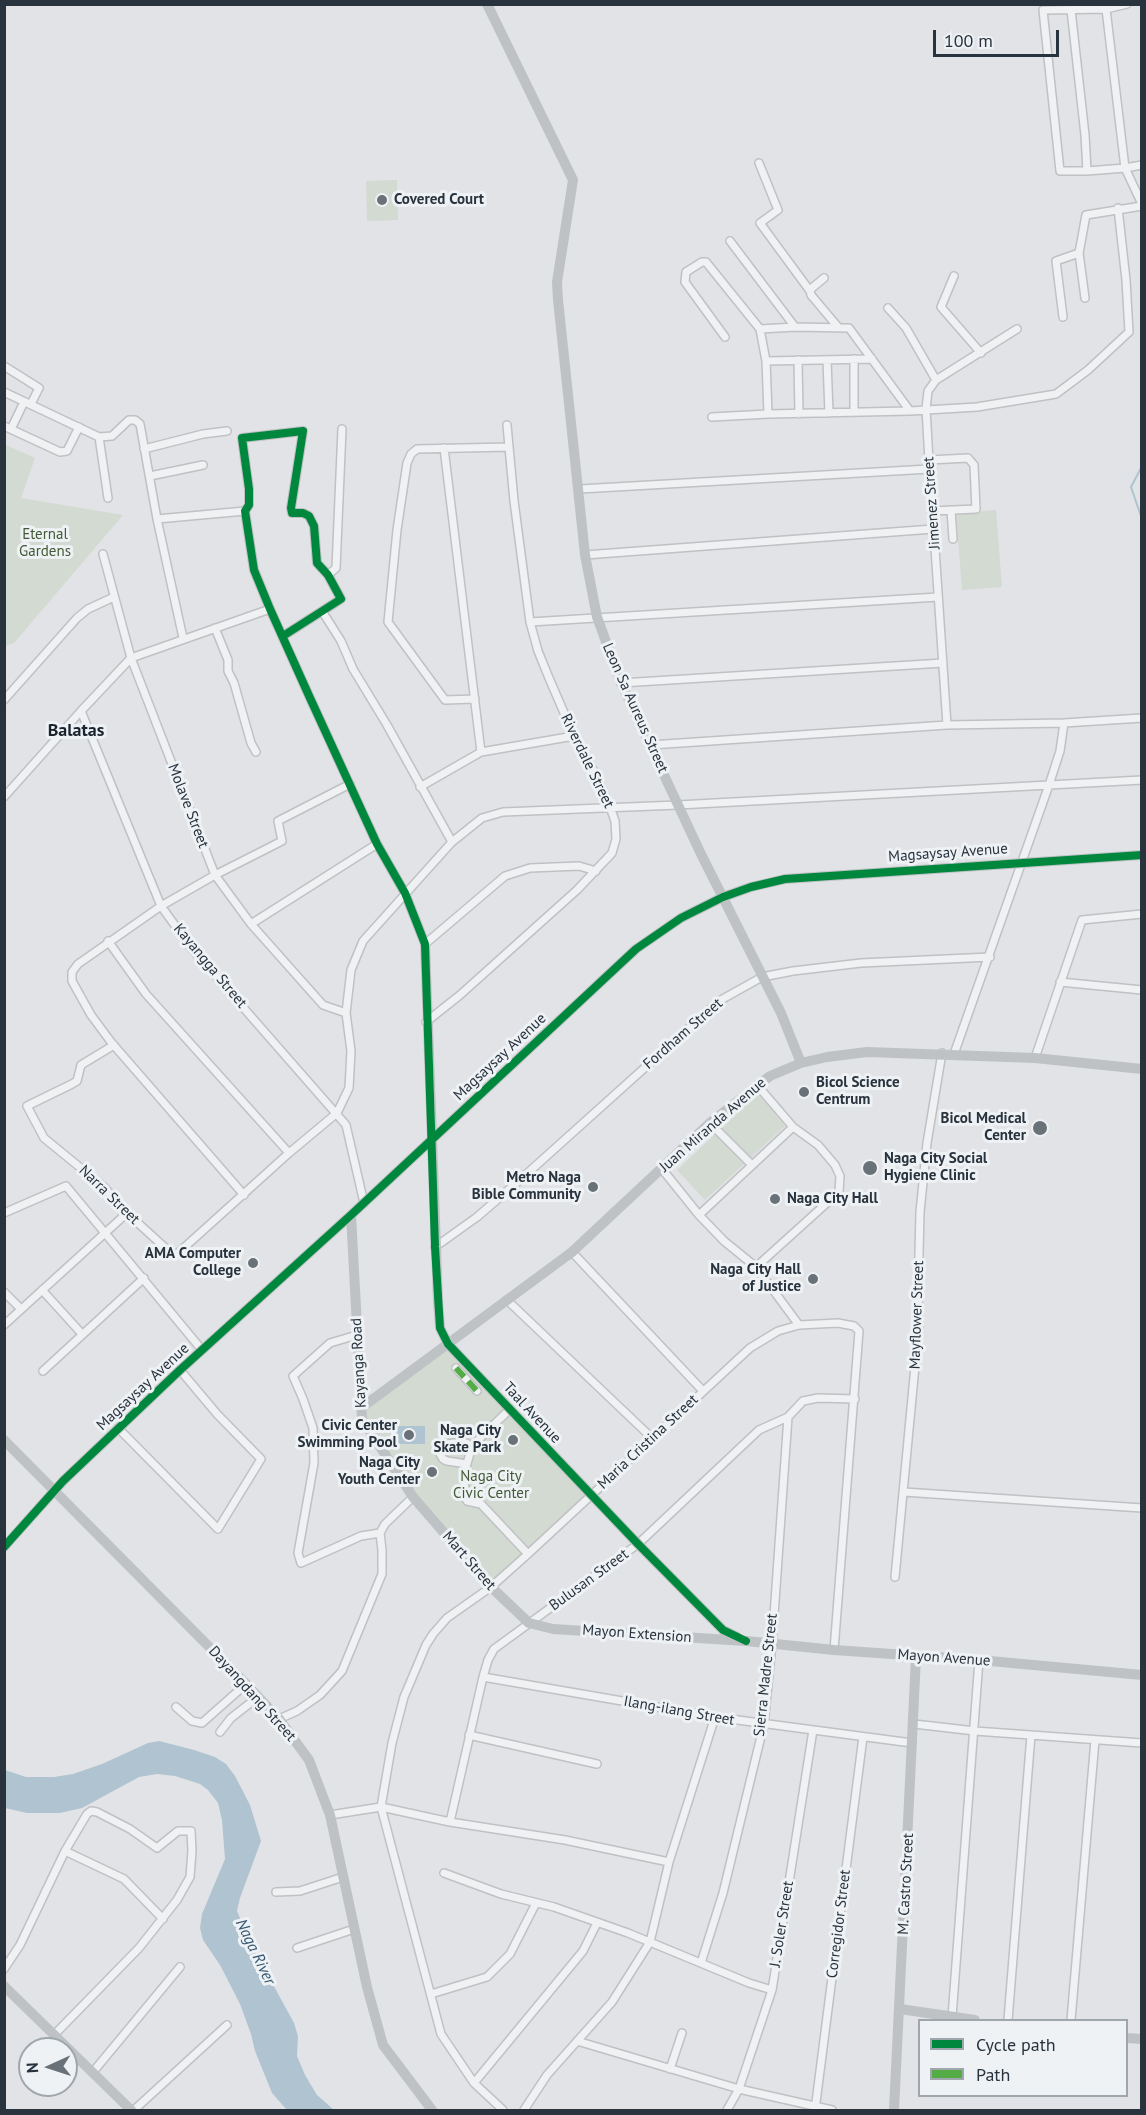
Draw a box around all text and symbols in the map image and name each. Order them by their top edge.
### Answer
scale bar [936,18,1062,56]
text: 100 m [944,29,993,52]
place label: Covered Court [394,191,484,209]
marker: Covered Court [375,193,389,207]
street label: Jimenez Street [920,456,944,550]
park label: Eternal Gardens [19,526,71,561]
street label: Leon Sa Aureus Street [598,640,672,776]
street label: Riverdale Street [556,711,618,811]
district label: Balatas [48,720,104,742]
street label: Molave Street [164,761,212,851]
street label: Magsaysay Avenue [888,840,1008,866]
street label: Kayangga Street [169,920,251,1012]
street label: Fordham Street [640,995,726,1073]
street label: Magsaysay Avenue [450,1010,550,1104]
street label: Juan Miranda Avenue [656,1074,770,1176]
place label: Bicol Science Centrum [816,1074,900,1109]
marker: Bicol Science Centrum [797,1085,811,1099]
place label: Bicol Medical Center [941,1110,1026,1145]
marker: Bicol Medical Center [1031,1119,1049,1137]
place label: Naga City Social Hygiene Clinic [884,1150,987,1185]
marker: Naga City Social Hygiene Clinic [861,1159,879,1177]
street label: Narra Street [75,1162,143,1228]
place label: Metro Naga Bible Community [472,1169,581,1204]
marker: Metro Naga Bible Community [586,1180,600,1194]
place label: Naga City Hall [787,1190,878,1208]
marker: Naga City Hall [768,1192,782,1206]
place label: AMA Computer College [145,1245,241,1280]
marker: AMA Computer College [246,1256,260,1270]
street label: Mayflower Street [906,1260,928,1370]
place label: Naga City Hall of Justice [710,1261,801,1296]
marker: Naga City Hall of Justice [806,1272,820,1286]
street label: Kayanga Road [348,1318,370,1408]
street label: Magsaysay Avenue [93,1340,193,1434]
street label: Taal Avenue [499,1379,565,1447]
street label: Maria Cristina Street [594,1391,702,1493]
place label: Civic Center Swimming Pool [297,1417,397,1452]
place label: Naga City Skate Park [433,1422,501,1457]
marker: Civic Center Swimming Pool [402,1428,416,1442]
marker: Naga City Skate Park [506,1433,520,1447]
place label: Naga City Youth Center [338,1454,420,1489]
marker: Naga City Youth Center [425,1465,439,1479]
park label: Naga City Civic Center [453,1468,529,1503]
street label: Mart Street [439,1528,499,1594]
street label: Bulusan Street [546,1545,632,1615]
street label: Sierra Madre Street [751,1613,781,1737]
street label: Mayon Extension [582,1621,692,1647]
street label: Dayangdang Street [204,1643,300,1745]
street label: Mayon Avenue [897,1646,991,1670]
street label: Ilang-ilang Street [622,1692,736,1730]
street label: M. Castro Street [894,1833,918,1935]
street label: Corregidor Street [823,1869,855,1979]
street label: J. Soler Street [766,1880,798,1968]
water label: Naga River [231,1916,279,1988]
legend [918,2019,1128,2097]
text: Cycle path [976,2033,1056,2056]
north arrow [18,2037,78,2097]
text: N [22,2062,42,2074]
text: Path [976,2063,1010,2086]

